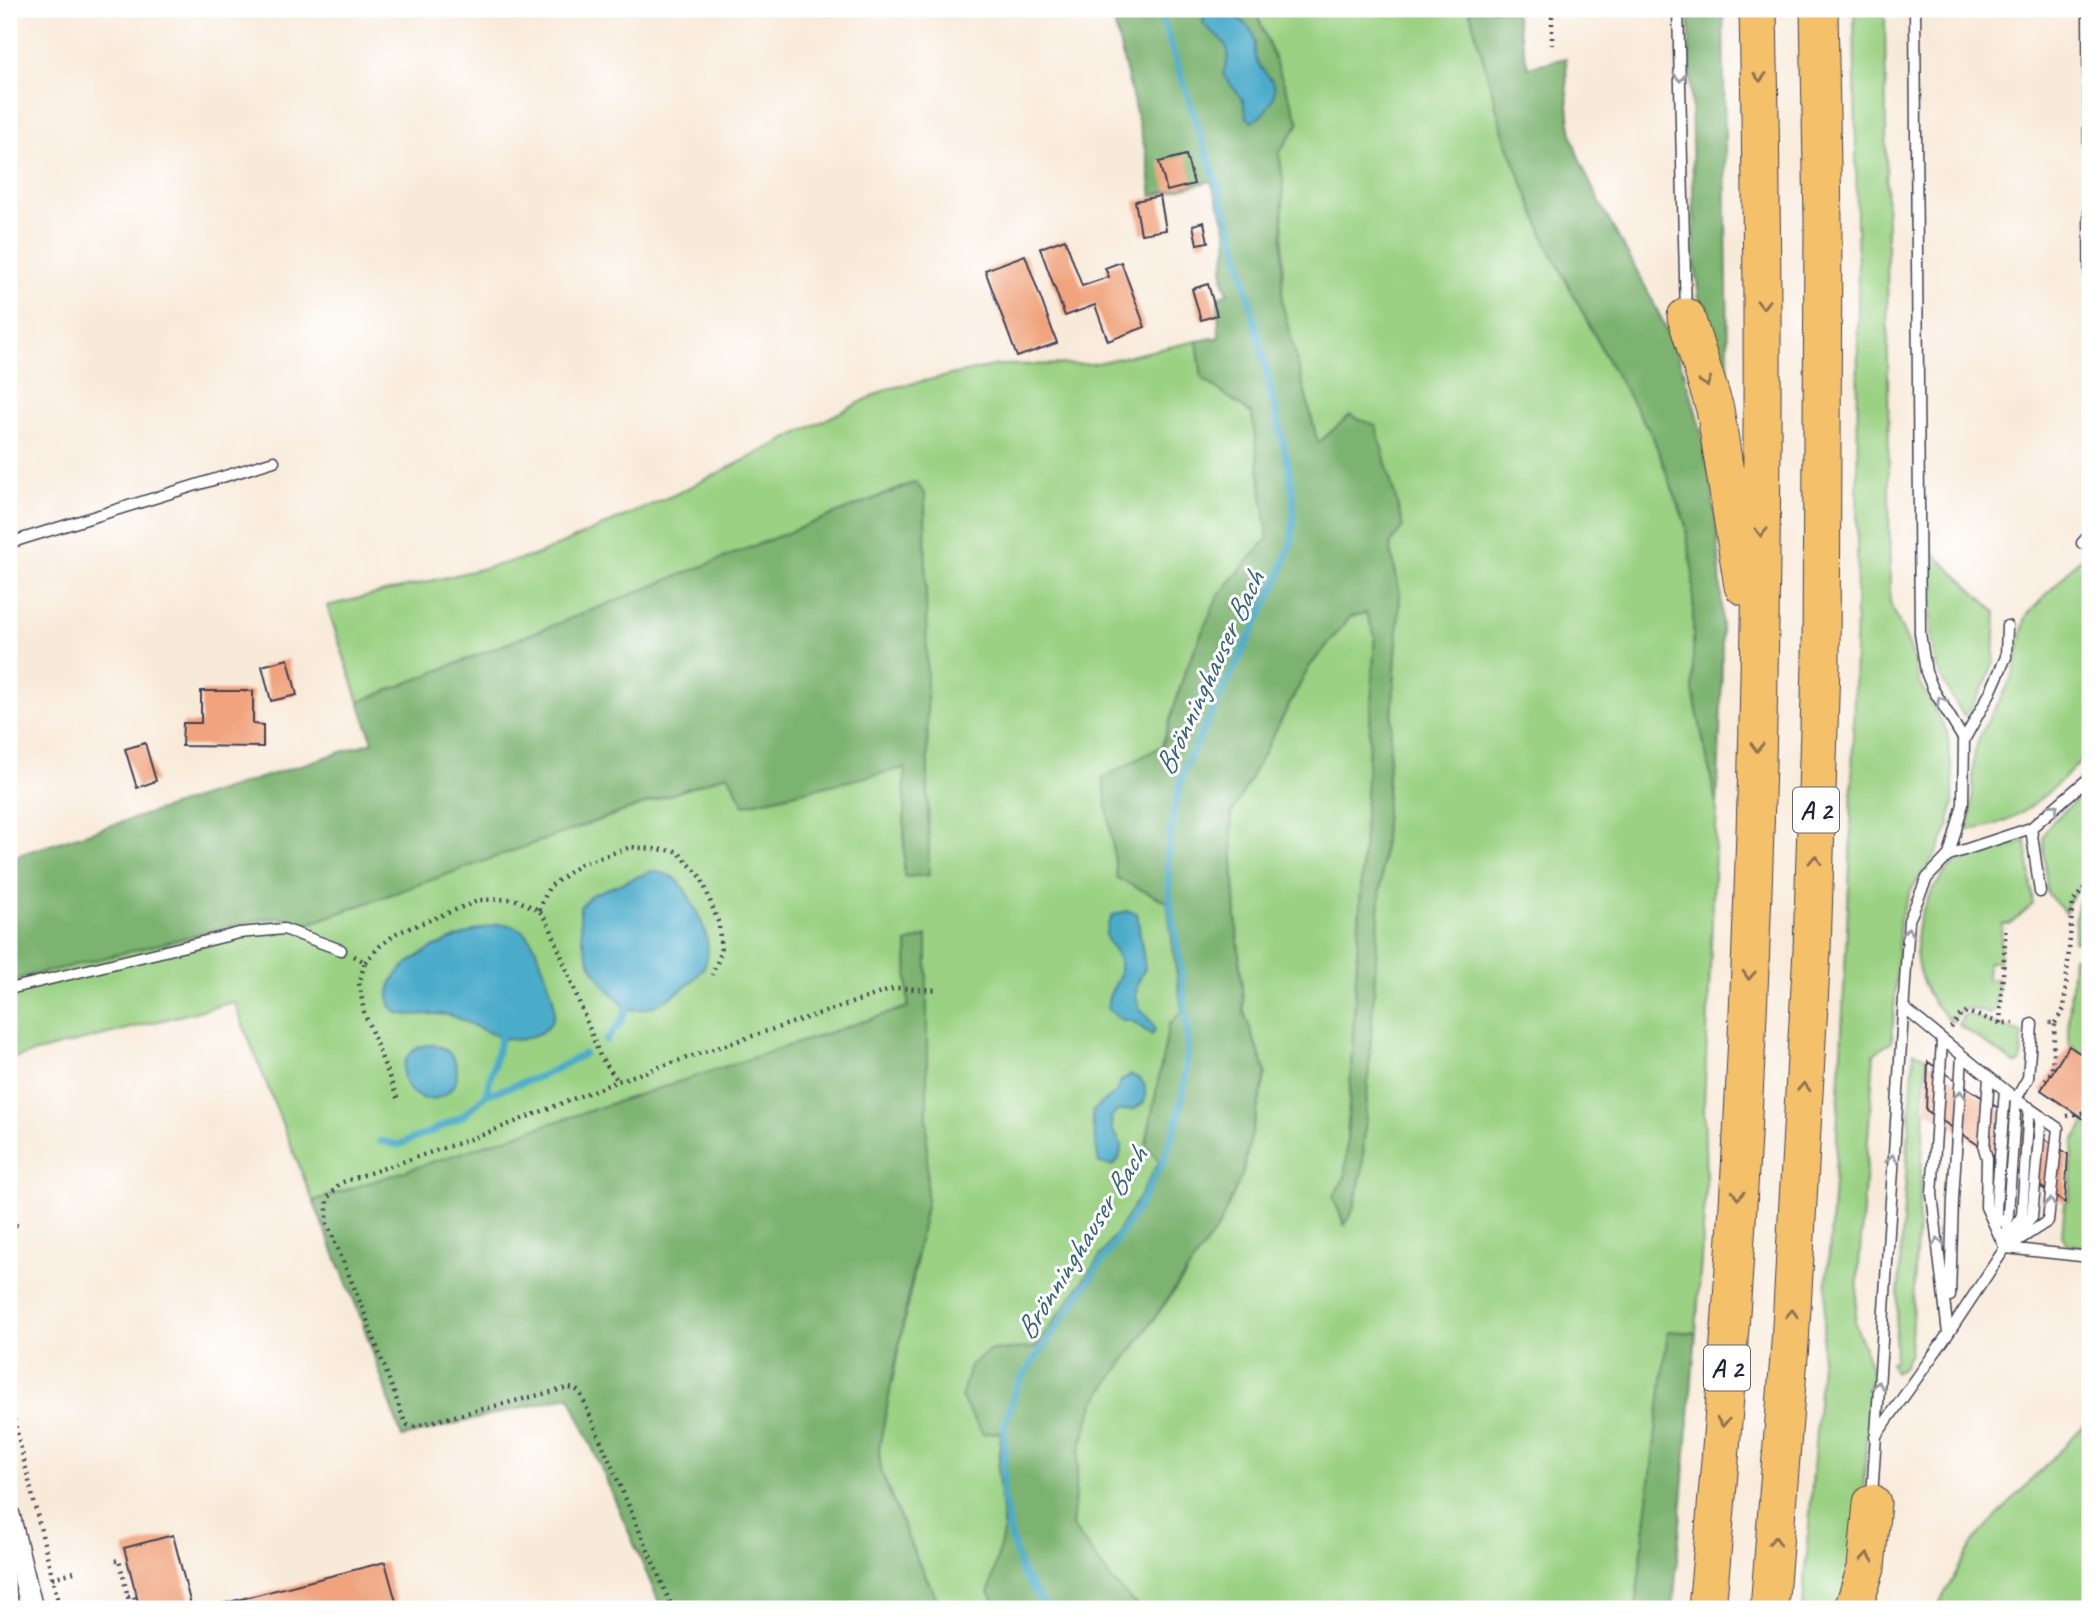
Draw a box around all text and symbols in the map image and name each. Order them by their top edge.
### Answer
one-way arrow [1672,72,1687,83]
one-way arrow [1752,72,1768,83]
one-way arrow [1755,300,1771,310]
one-way arrow [1698,376,1713,388]
one-way arrow [1753,527,1769,538]
water label: Brönninghauser Bach [1145,563,1274,781]
one-way arrow [1936,695,1949,708]
one-way arrow [1749,742,1764,753]
road number: A 2 [1793,788,1839,832]
one-way arrow [2046,804,2059,816]
one-way arrow [1807,854,1822,865]
one-way arrow [1900,926,1915,937]
one-way arrow [1741,969,1756,980]
one-way arrow [1797,1081,1812,1092]
one-way arrow [1952,1089,1967,1100]
water label: Brönninghauser Bach [1007,1137,1157,1346]
one-way arrow [1885,1153,1900,1164]
one-way arrow [1731,1189,1746,1200]
one-way arrow [2042,1198,2057,1209]
one-way arrow [1930,1236,1945,1248]
one-way arrow [1784,1309,1799,1320]
road number: A 2 [1704,1345,1750,1390]
one-way arrow [1871,1380,1886,1391]
one-way arrow [1715,1416,1730,1427]
one-way arrow [1767,1535,1782,1546]
one-way arrow [1859,1551,1874,1562]

